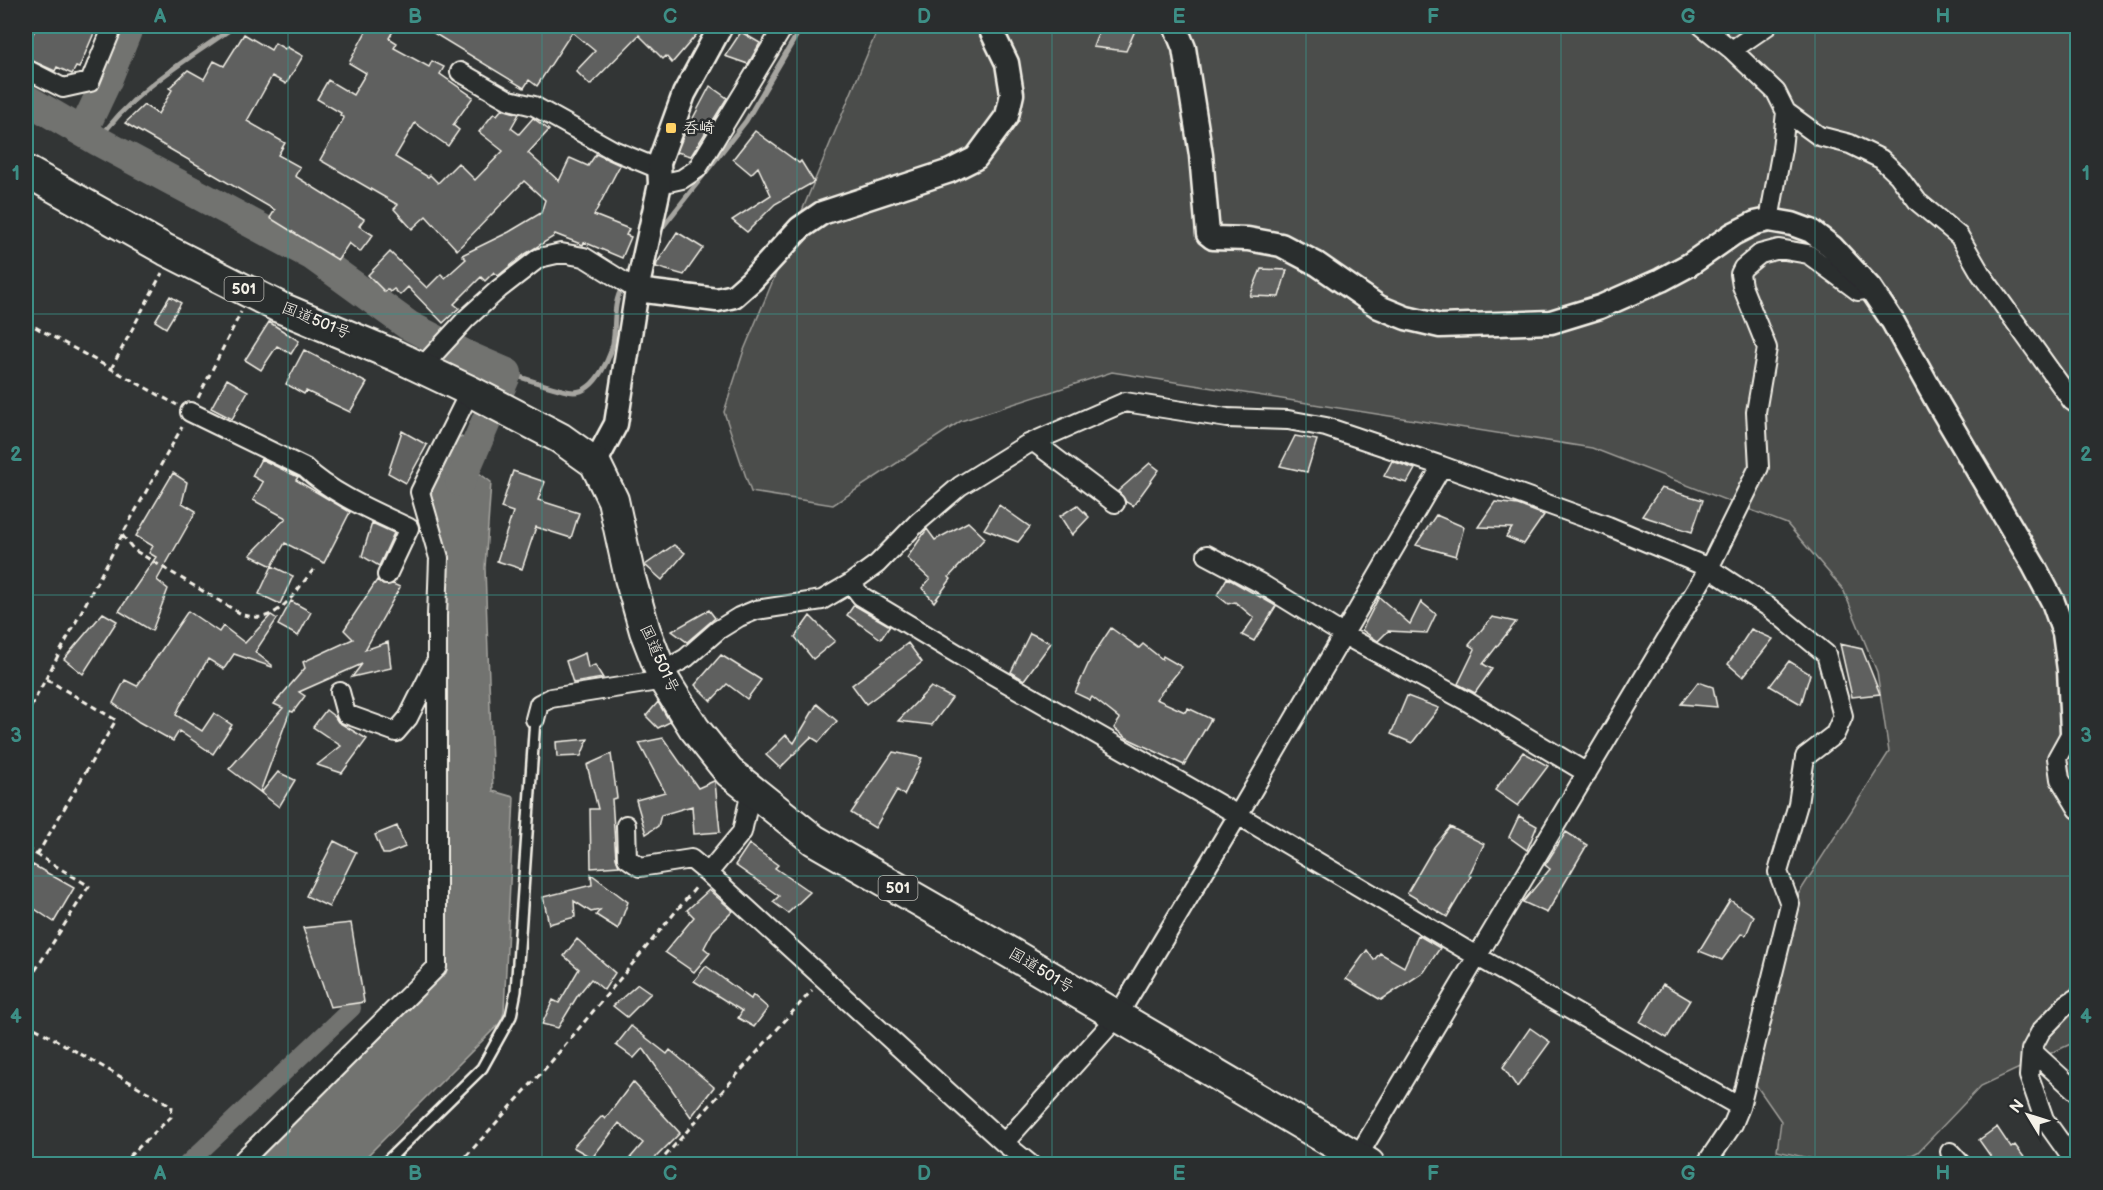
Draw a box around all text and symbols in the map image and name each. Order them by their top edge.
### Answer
text: A [153,5,167,29]
text: B [408,5,422,29]
text: C [663,5,677,29]
text: D [917,5,931,29]
text: E [1173,5,1186,29]
text: F [1427,5,1439,29]
text: G [1681,5,1696,29]
text: H [1936,5,1950,29]
place label: 呑崎 [683,119,715,138]
marker: 呑崎 [664,121,678,135]
text: 1 [12,162,20,186]
text: 1 [2082,162,2090,186]
road number: 501 [224,277,264,301]
street label: 国道501号 [279,299,353,343]
text: 2 [10,443,22,467]
text: 2 [2080,443,2092,467]
street label: 国道501号 [636,622,682,696]
text: 3 [10,724,22,748]
text: 3 [2080,724,2092,748]
road number: 501 [878,876,918,900]
street label: 国道501号 [1005,944,1077,998]
text: 4 [10,1005,22,1029]
text: 4 [2080,1005,2092,1029]
north arrow [1998,1085,2058,1145]
text: N [2006,1096,2029,1117]
text: A [153,1162,167,1186]
text: B [408,1162,422,1186]
text: C [663,1162,677,1186]
text: D [917,1162,931,1186]
text: E [1173,1162,1186,1186]
text: F [1427,1162,1439,1186]
text: G [1681,1162,1696,1186]
text: H [1936,1162,1950,1186]

